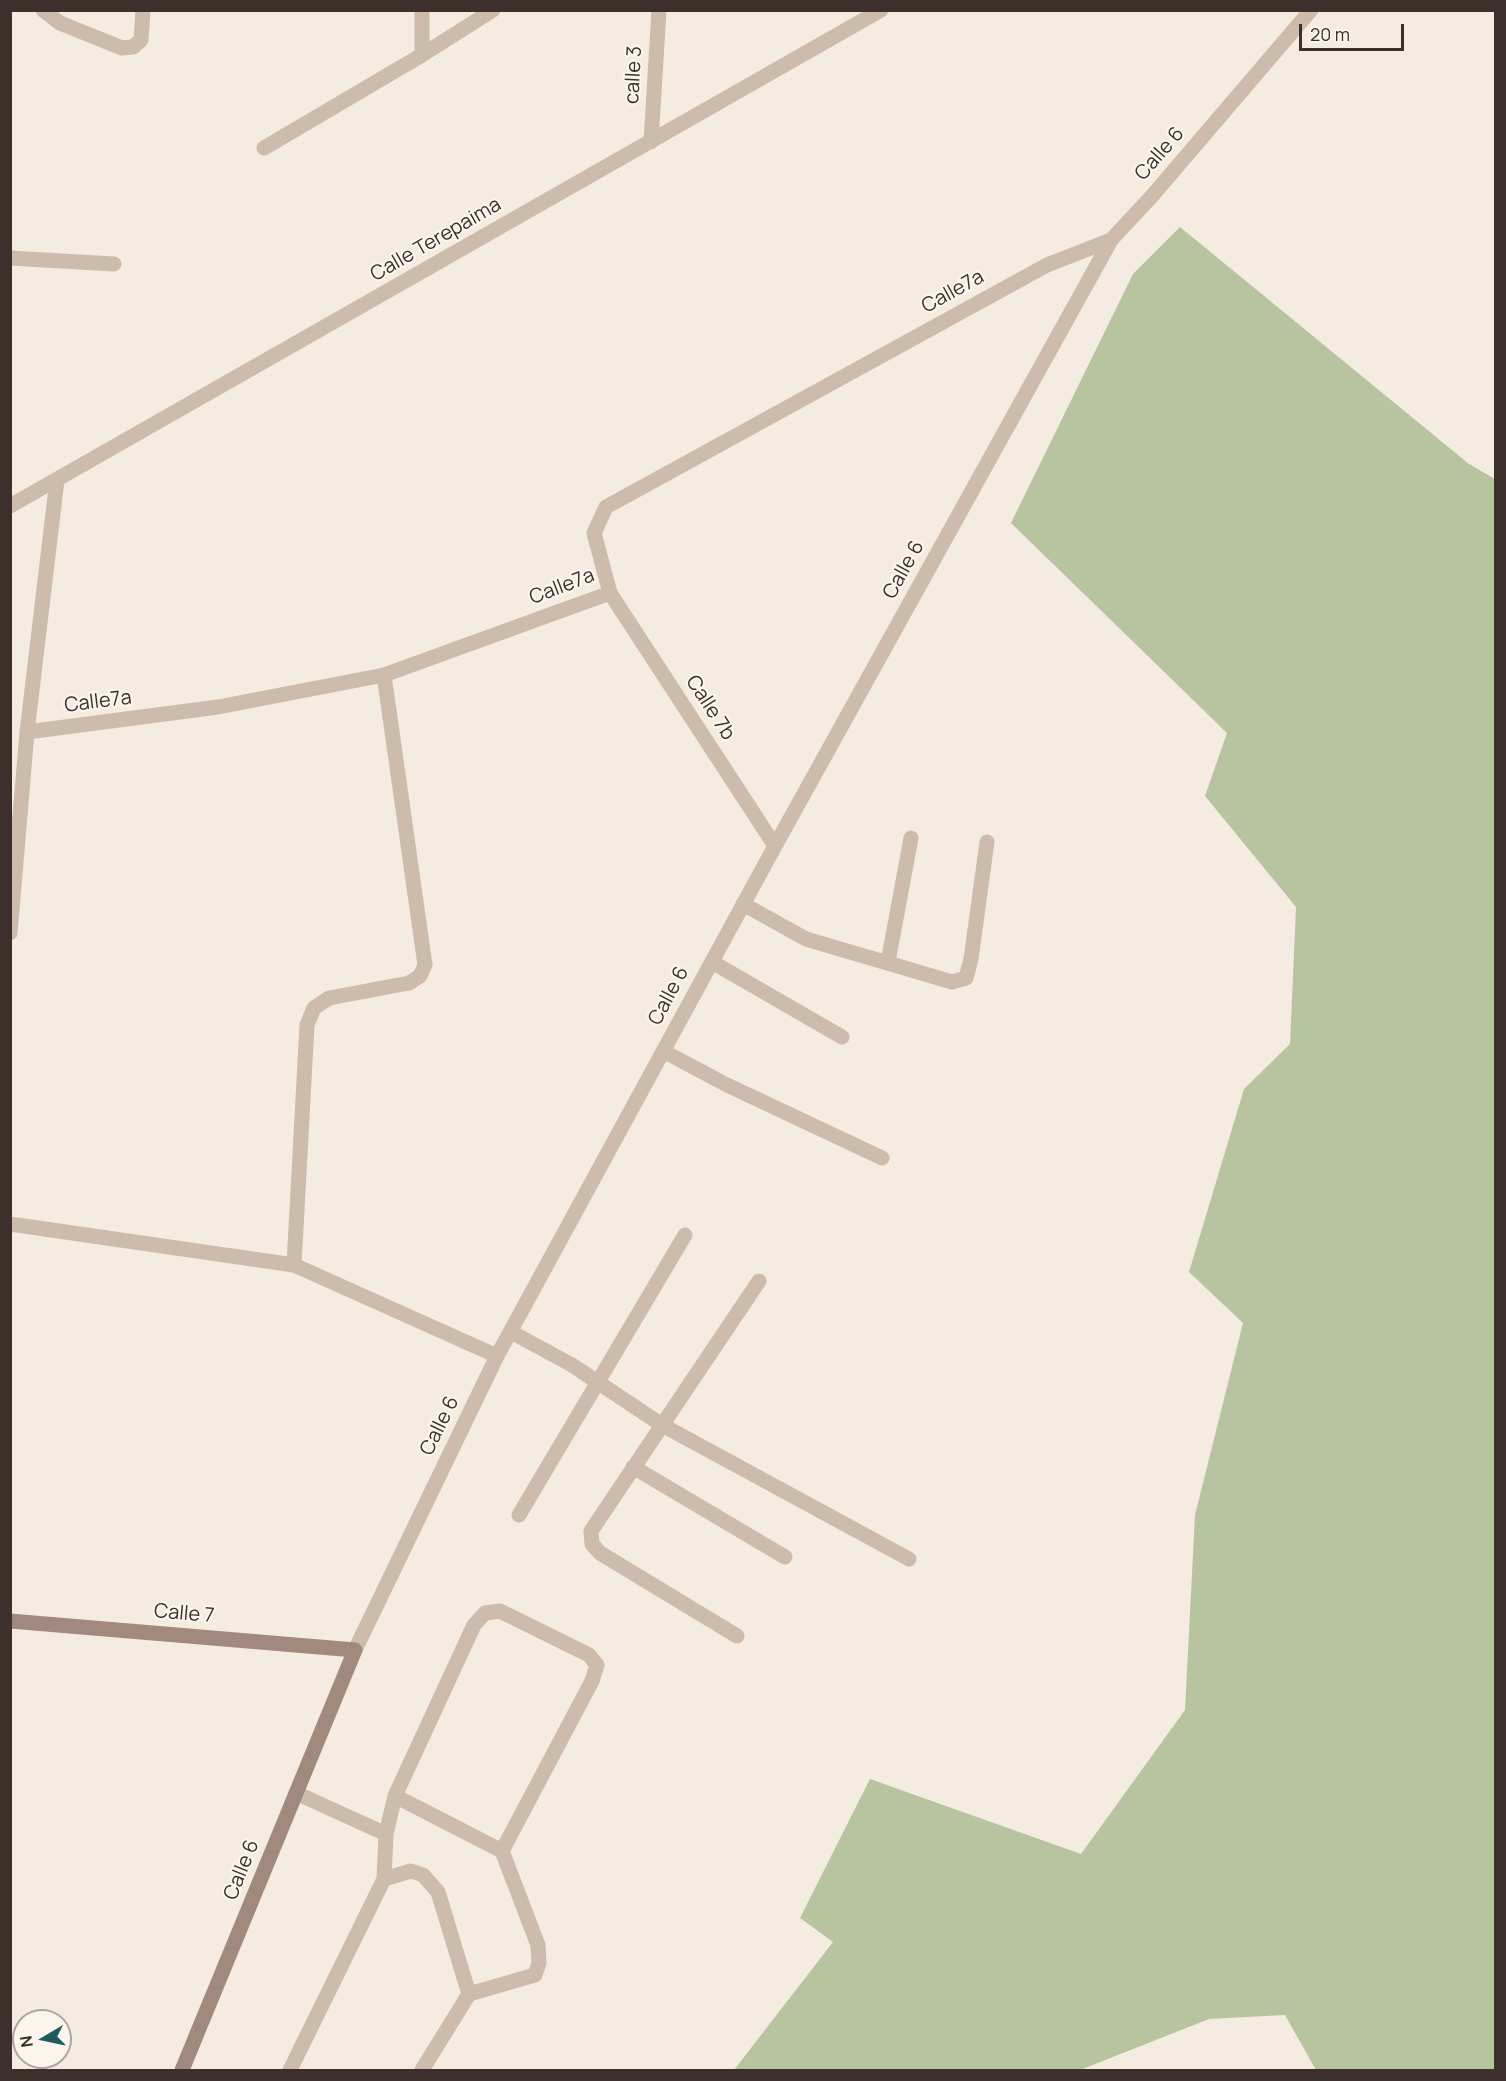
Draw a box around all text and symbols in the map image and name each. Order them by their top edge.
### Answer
scale bar [1302,12,1407,50]
text: 20 m [1310,22,1350,46]
street label: calle 3 [620,45,648,105]
street label: Calle 6 [1130,122,1190,186]
street label: Calle Terepaima [367,193,505,287]
street label: Calle7a [918,265,988,319]
street label: Calle 6 [878,537,930,603]
street label: Calle7a [526,564,598,610]
street label: Calle 7b [680,671,740,745]
street label: Calle7a [63,686,133,718]
street label: Calle 6 [644,963,694,1029]
street label: Calle 6 [415,1392,465,1460]
street label: Calle 7 [153,1599,215,1629]
street label: Calle 6 [219,1836,265,1904]
north arrow [12,2009,72,2069]
text: N [14,2034,38,2049]

